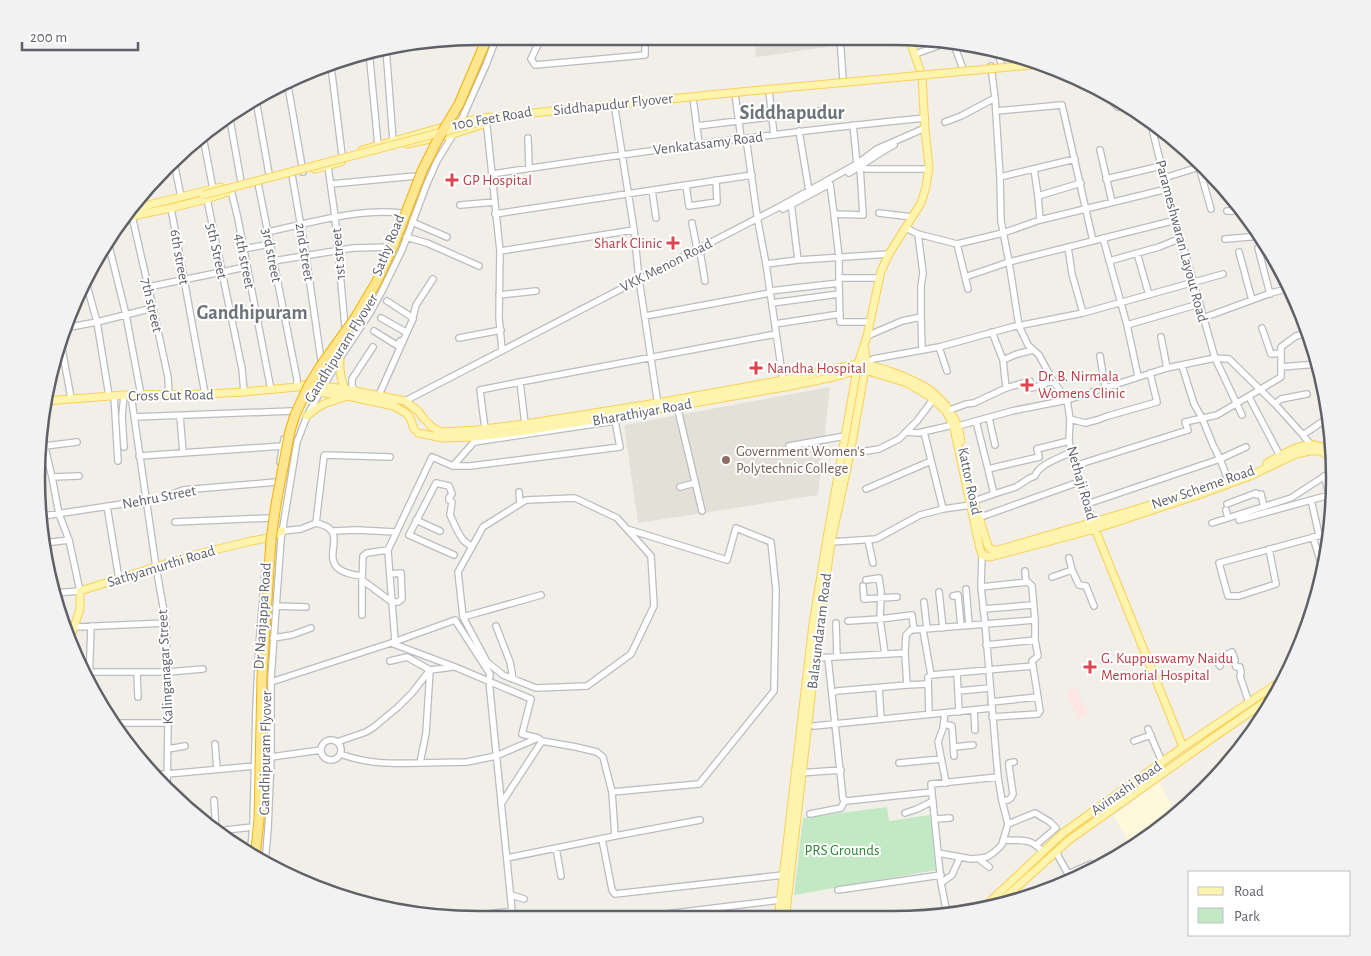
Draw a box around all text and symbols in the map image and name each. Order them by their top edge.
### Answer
scale bar [22,20,139,52]
text: 200 m [30,30,67,45]
street label: Siddhapudur Flyover [552,91,674,118]
district label: Siddhapudur [739,103,845,123]
street label: 100 Feet Road [451,104,533,133]
street label: Venkatasamy Road [652,129,764,158]
street label: Parameshwaran Layout Road [1153,158,1210,324]
marker: GP Hospital [445,173,459,187]
place label: GP Hospital [463,173,532,188]
street label: Sathy Road [369,212,408,278]
street label: 5th Street [203,222,230,281]
street label: 2nd street [293,222,317,282]
street label: 3rd street [259,227,284,284]
street label: 1st street [329,227,348,280]
street label: 6th street [167,228,192,286]
street label: 4th street [232,232,257,290]
place label: Shark Clinic [594,236,662,251]
street label: VKK Menon Road [618,236,715,295]
marker: Shark Clinic [666,236,680,250]
street label: 7th street [138,277,165,334]
street label: Gandhipuram Flyover [302,291,381,405]
district label: Gandhipuram [196,303,308,323]
marker: Nandha Hospital [749,361,763,375]
place label: Nandha Hospital [767,361,866,376]
place label: Dr. B. Nirmala Womens Clinic [1038,369,1125,401]
marker: Dr. B. Nirmala Womens Clinic [1020,378,1034,392]
street label: Cross Cut Road [128,387,214,404]
street label: Bharathiyar Road [591,396,693,429]
place label: Government Women's Polytechnic College [736,444,865,476]
street label: Nethaji Road [1064,444,1099,522]
street label: Kattor Road [955,446,984,516]
marker: Government Women's Polytechnic College [720,454,732,466]
street label: New Scheme Road [1150,463,1257,512]
street label: Nehru Street [121,483,197,512]
street label: Sathyamurthi Road [105,543,217,590]
street label: Dr Nanjappa Road [251,562,274,670]
street label: Balasundaram Road [805,572,834,690]
street label: Kalinganagar Street [155,609,176,725]
place label: G. Kuppuswamy Naidu Memorial Hospital [1101,651,1234,683]
marker: G. Kuppuswamy Naidu Memorial Hospital [1083,660,1097,674]
street label: Gandhipuram Flyover [257,690,274,816]
street label: Avinashi Road [1088,759,1164,818]
park label: PRS Grounds [804,843,880,858]
legend [1188,871,1351,936]
text: Road [1234,884,1264,899]
text: Park [1234,909,1260,924]

